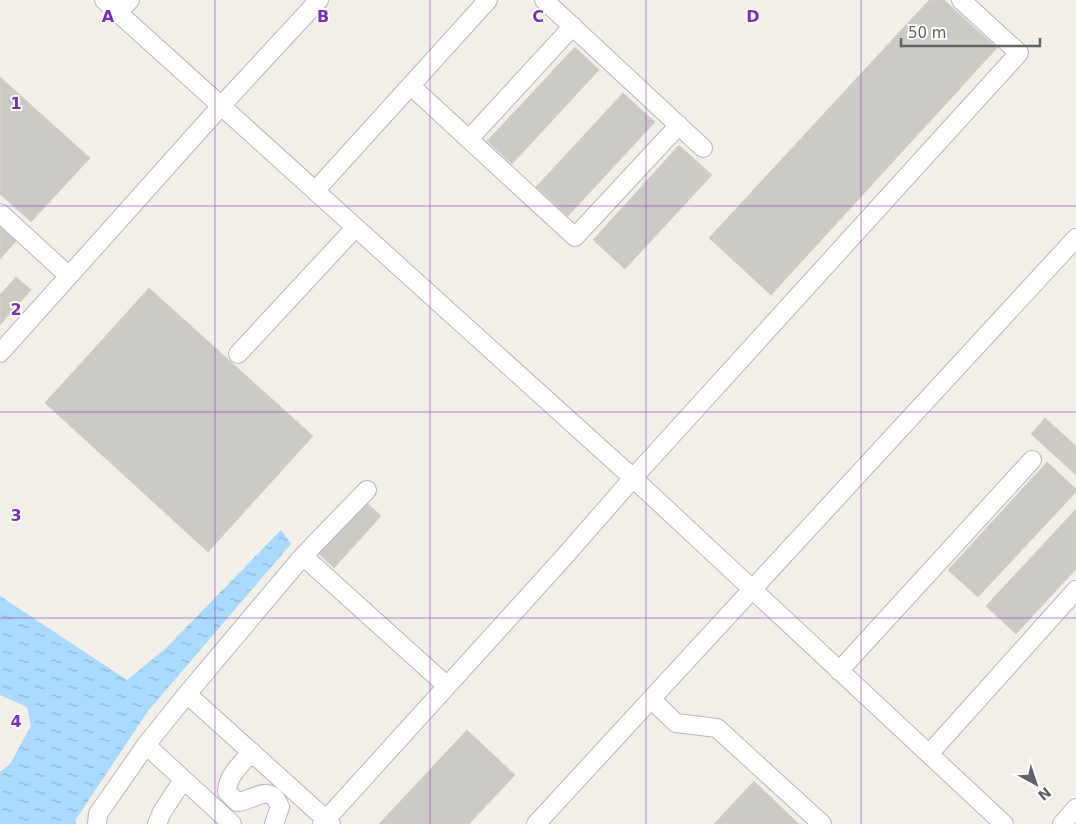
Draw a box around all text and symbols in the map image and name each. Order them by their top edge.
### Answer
text: A [102,7,115,26]
text: B [317,7,329,26]
text: C [532,7,544,26]
text: D [746,7,760,26]
scale bar [901,15,1040,47]
text: 50 m [908,24,946,42]
text: 1 [10,94,22,113]
text: 2 [10,300,22,319]
text: 3 [10,506,22,525]
text: 4 [10,712,22,731]
north arrow [1011,759,1061,809]
text: N [1035,784,1054,804]

